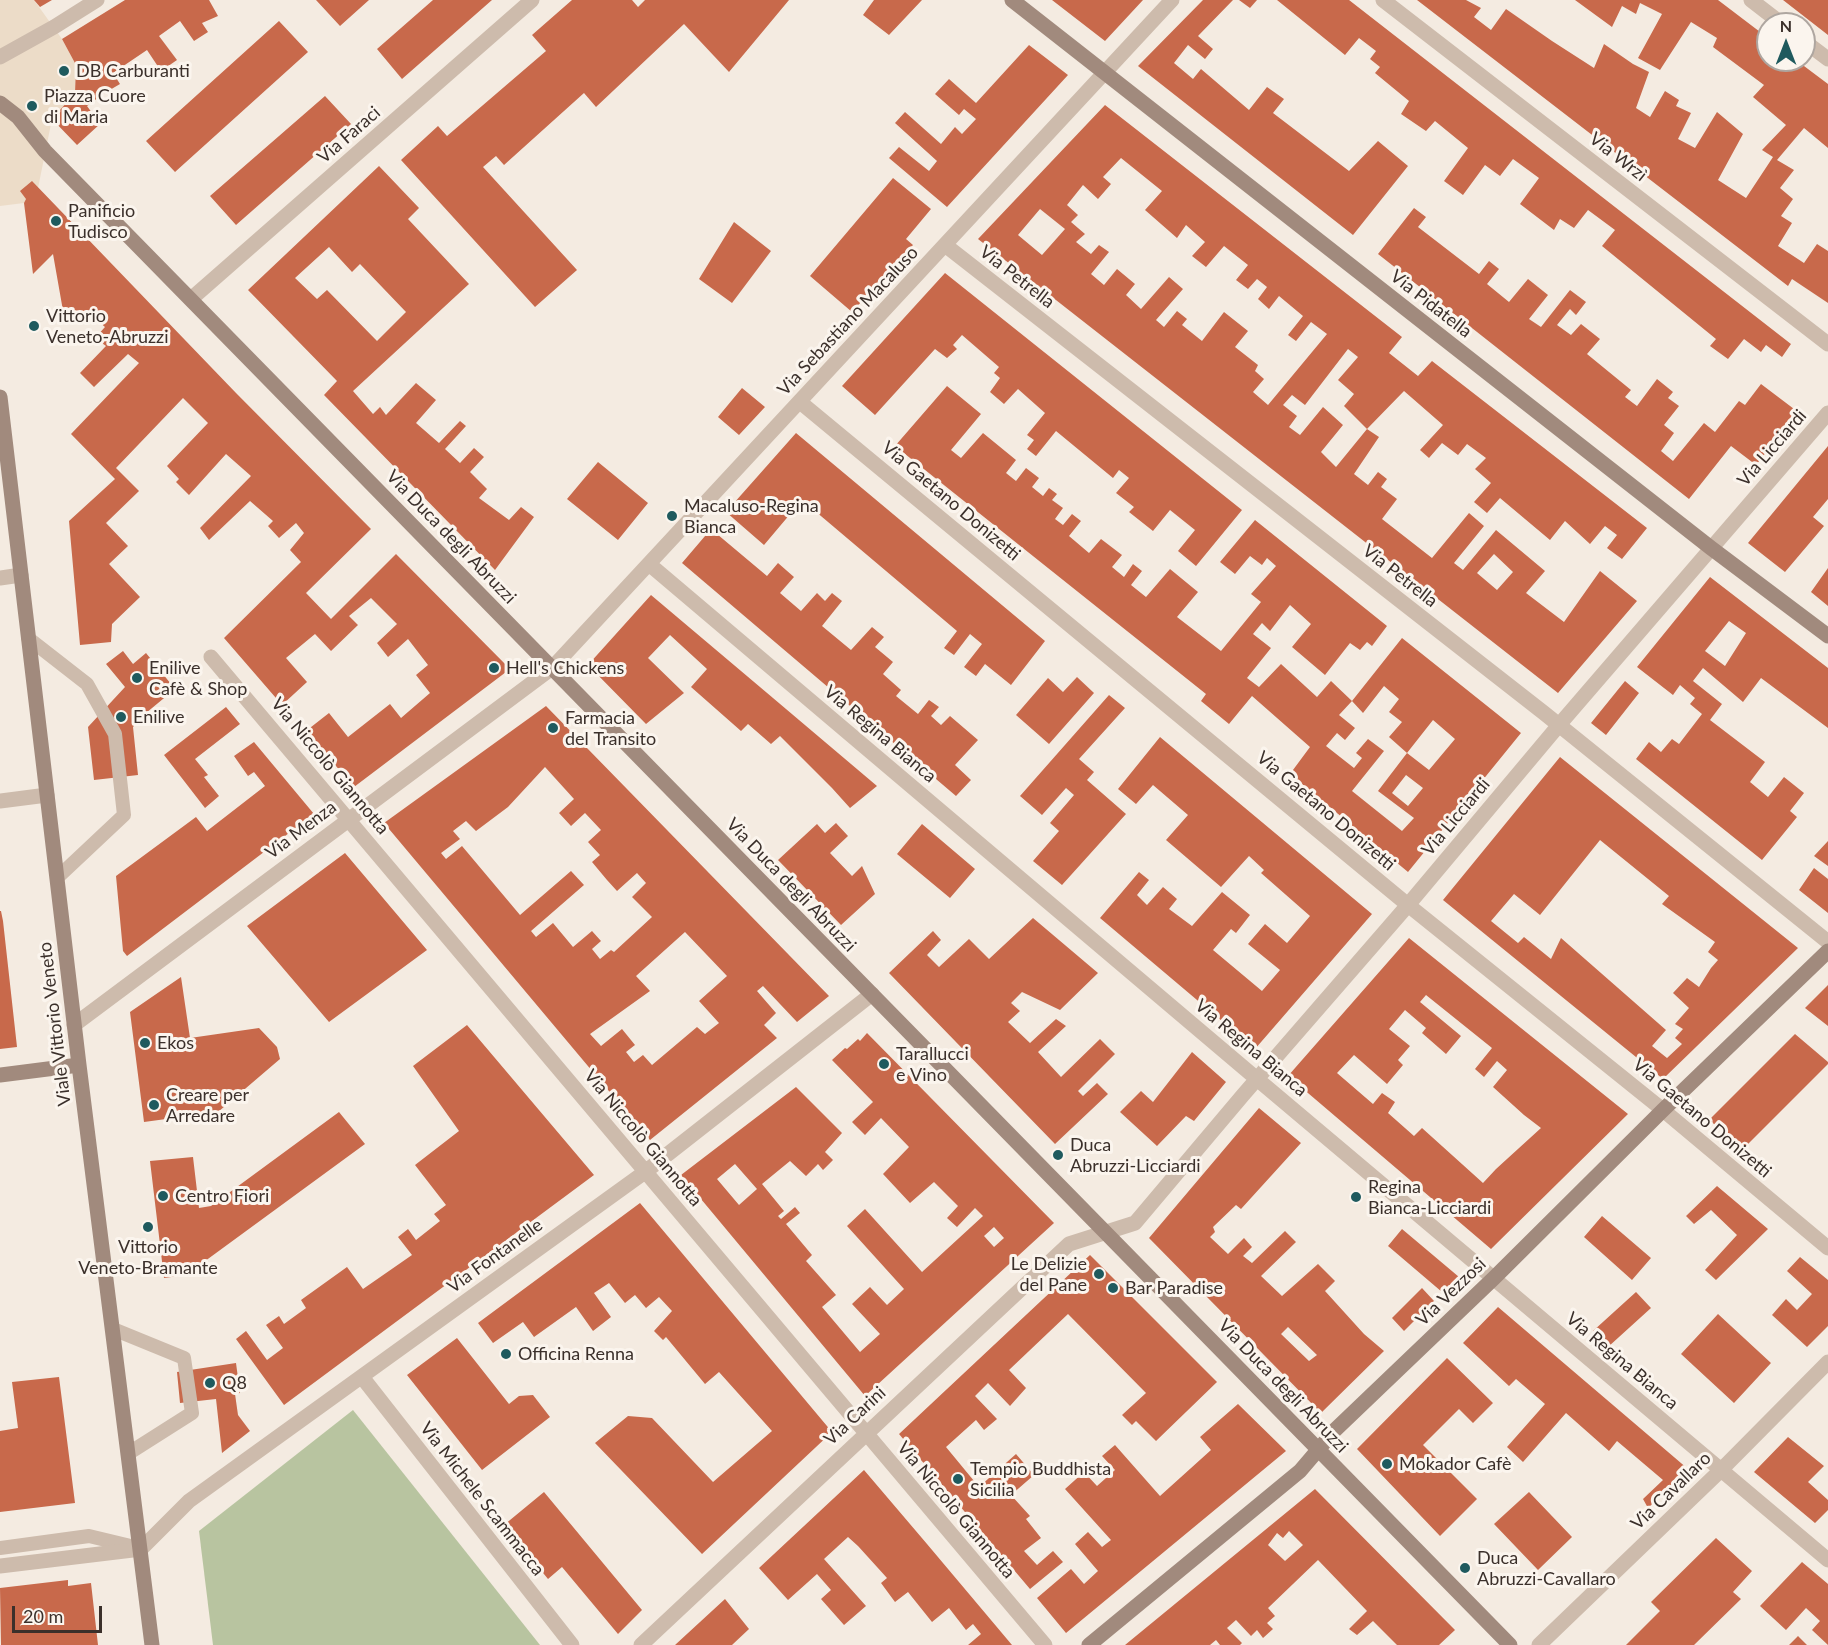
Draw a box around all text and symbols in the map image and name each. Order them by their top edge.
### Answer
north arrow [1756,12,1816,72]
text: N [1780,16,1792,35]
place label: DB Carburanti [76,60,190,82]
marker: DB Carburanti [57,64,71,78]
place label: Piazza Cuore di Maria [44,85,146,128]
marker: Piazza Cuore di Maria [25,99,39,113]
street label: Via Faraci [313,102,385,168]
street label: Via Wrzì [1585,128,1651,186]
place label: Panificio Tudisco [68,200,135,242]
marker: Panificio Tudisco [49,214,63,228]
street label: Via Petrella [975,241,1059,313]
street label: Via Sebastiano Macaluso [773,242,923,400]
street label: Via Pidatella [1386,266,1476,342]
place label: Vittorio Veneto-Abruzzi [46,305,169,348]
marker: Vittorio Veneto-Abruzzi [27,319,41,333]
street label: Via Licciardi [1733,405,1811,491]
street label: Via Gaetano Donizetti [877,437,1025,565]
street label: Via Duca degli Abruzzi [382,466,520,608]
place label: Macaluso-Regina Bianca [684,495,819,538]
marker: Macaluso-Regina Bianca [665,509,679,523]
street label: Via Petrella [1358,540,1442,612]
place label: Enilive Cafè & Shop [149,657,247,700]
place label: Hell's Chickens [506,657,624,679]
marker: Hell's Chickens [487,661,501,675]
marker: Enilive Cafè & Shop [130,671,144,685]
street label: Via Regina Bianca [819,681,941,787]
street label: Via Niccolò Giannotta [266,693,394,839]
place label: Enilive [133,706,185,728]
place label: Farmacia del Transito [565,707,656,750]
marker: Enilive [114,710,128,724]
marker: Farmacia del Transito [546,721,560,735]
street label: Via Gaetano Donizetti [1252,747,1400,875]
street label: Via Licciardi [1417,774,1495,860]
street label: Via Menza [261,796,341,864]
street label: Via Duca degli Abruzzi [722,814,860,956]
street label: Viale Vittorio Veneto [34,941,76,1107]
street label: Via Regina Bianca [1190,995,1312,1101]
place label: Ekos [157,1032,194,1054]
marker: Ekos [138,1036,152,1050]
place label: Tarallucci e Vino [896,1043,969,1086]
street label: Via Gaetano Donizetti [1628,1054,1776,1182]
marker: Tarallucci e Vino [877,1057,891,1071]
street label: Via Niccolò Giannotta [579,1065,707,1211]
place label: Creare per Arredare [166,1084,249,1126]
marker: Creare per Arredare [147,1098,161,1112]
place label: Duca Abruzzi-Licciardi [1070,1134,1201,1176]
marker: Duca Abruzzi-Licciardi [1051,1148,1065,1162]
place label: Regina Bianca-Licciardi [1368,1176,1491,1218]
place label: Centro Fiori [175,1185,269,1207]
marker: Centro Fiori [156,1189,170,1203]
marker: Regina Bianca-Licciardi [1349,1190,1363,1204]
street label: Via Fontanelle [443,1214,547,1298]
marker: Vittorio Veneto-Bramante [141,1220,155,1234]
place label: Vittorio Veneto-Bramante [78,1236,218,1278]
place label: Le Delizie del Pane [1011,1253,1087,1296]
street label: Via Vezzosi [1412,1253,1490,1331]
marker: Le Delizie del Pane [1092,1267,1106,1281]
place label: Bar Paradise [1125,1277,1223,1299]
marker: Bar Paradise [1106,1281,1120,1295]
street label: Via Regina Bianca [1561,1308,1683,1414]
street label: Via Duca degli Abruzzi [1214,1315,1352,1457]
place label: Officina Renna [518,1343,634,1365]
marker: Officina Renna [499,1347,513,1361]
place label: Q8 [222,1372,247,1394]
marker: Q8 [203,1376,217,1390]
street label: Via Carini [820,1382,890,1450]
street label: Via Michele Scammacca [415,1418,549,1580]
street label: Via Niccolò Giannotta [892,1437,1020,1583]
street label: Via Cavallaro [1627,1448,1715,1534]
place label: Mokador Cafè [1399,1453,1512,1475]
marker: Mokador Cafè [1380,1457,1394,1471]
place label: Tempio Buddhista Sicilia [970,1458,1111,1500]
marker: Tempio Buddhista Sicilia [951,1472,965,1486]
place label: Duca Abruzzi-Cavallaro [1477,1547,1616,1590]
marker: Duca Abruzzi-Cavallaro [1458,1561,1472,1575]
scale bar [15,1594,105,1632]
text: 20 m [23,1605,63,1627]

